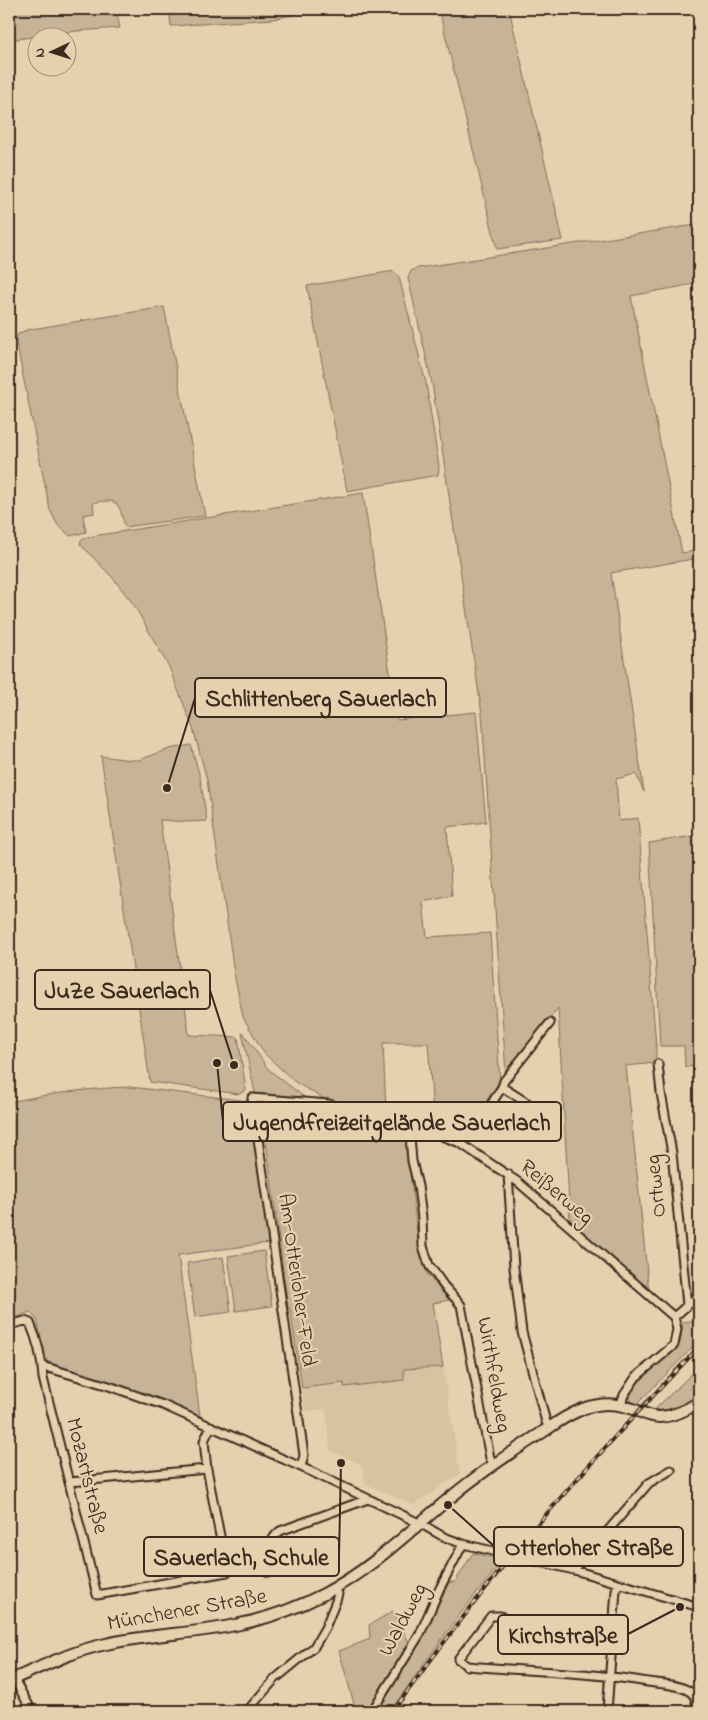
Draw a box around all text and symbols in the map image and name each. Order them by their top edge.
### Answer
north arrow [28,28,78,78]
text: N [30,47,51,58]
callout: Schlittenberg Sauerlach [195,678,446,717]
text: Schlittenberg Sauerlach [205,683,437,719]
callout: JuZe Sauerlach [35,970,210,1009]
text: JuZe Sauerlach [44,975,200,1010]
callout: Jugendfreizeitgelände Sauerlach [223,1102,561,1141]
text: Jugendfreizeitgelände Sauerlach [233,1107,551,1143]
street label: Reißerweg [511,1152,600,1234]
street label: Ortweg [638,1153,677,1219]
street label: Am-Otterloher-Feld [268,1191,324,1369]
street label: Wirthfeldweg [466,1315,519,1436]
street label: Mozartstraße [56,1415,116,1538]
callout: Otterloher Straße [494,1527,683,1566]
text: Otterloher Straße [505,1532,675,1567]
callout: Sauerlach, Schule [144,1537,339,1576]
text: Sauerlach, Schule [153,1542,330,1577]
street label: Waldweg [371,1577,438,1663]
street label: Münchener Straße [105,1581,269,1641]
callout: Kirchstraße [498,1615,628,1654]
text: Kirchstraße [508,1620,619,1655]

